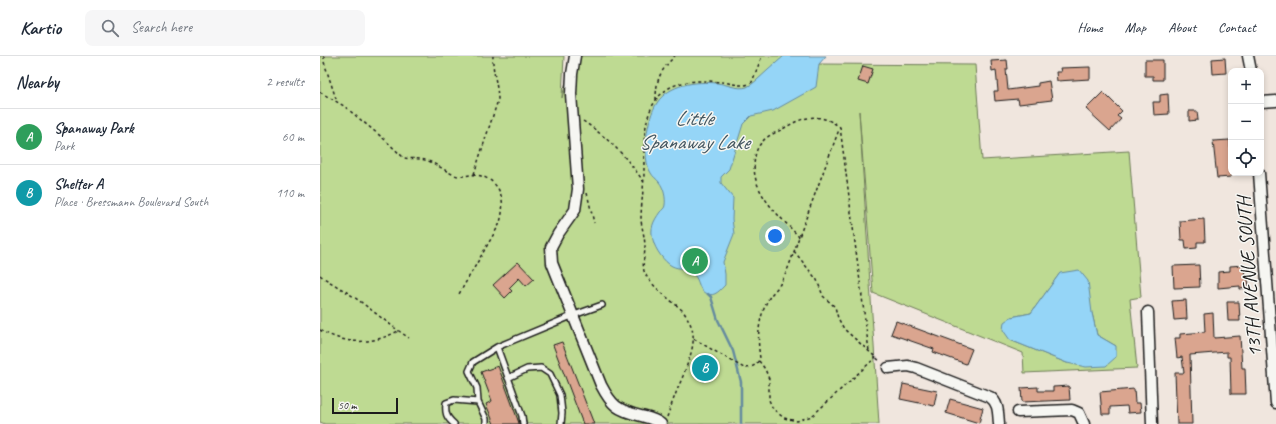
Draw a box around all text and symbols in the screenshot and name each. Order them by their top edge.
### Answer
search box [85,10,365,46]
text: Kartio [20,16,61,40]
icon: search [99,17,121,39]
text: Search here [131,18,192,37]
text: Home [1077,19,1103,36]
text: Map [1125,19,1146,36]
text: About [1168,19,1196,36]
text: Contact [1218,19,1256,36]
map controls [1228,68,1264,176]
button: + [1228,68,1264,104]
text: Nearby [16,72,59,93]
text: 2 results [266,74,304,90]
button: − [1228,104,1264,140]
water label: Little Spanaway Lake [639,105,752,155]
text: Spanaway Park [54,119,134,138]
text: A [26,129,32,145]
text: 60 m [282,129,304,145]
text: Park [54,138,75,154]
button: locate [1228,140,1264,176]
text: Shelter A [54,175,103,194]
text: B [26,185,32,201]
text: 110 m [276,185,304,201]
street label: 13TH AVENUE SOUTH [1231,192,1267,358]
text: Place · Bressmann Boulevard South [54,194,209,210]
your location [765,226,785,246]
pin: A [682,246,708,276]
pin: B [692,353,718,383]
scale bar [332,396,398,415]
text: 50 m [338,398,357,412]

